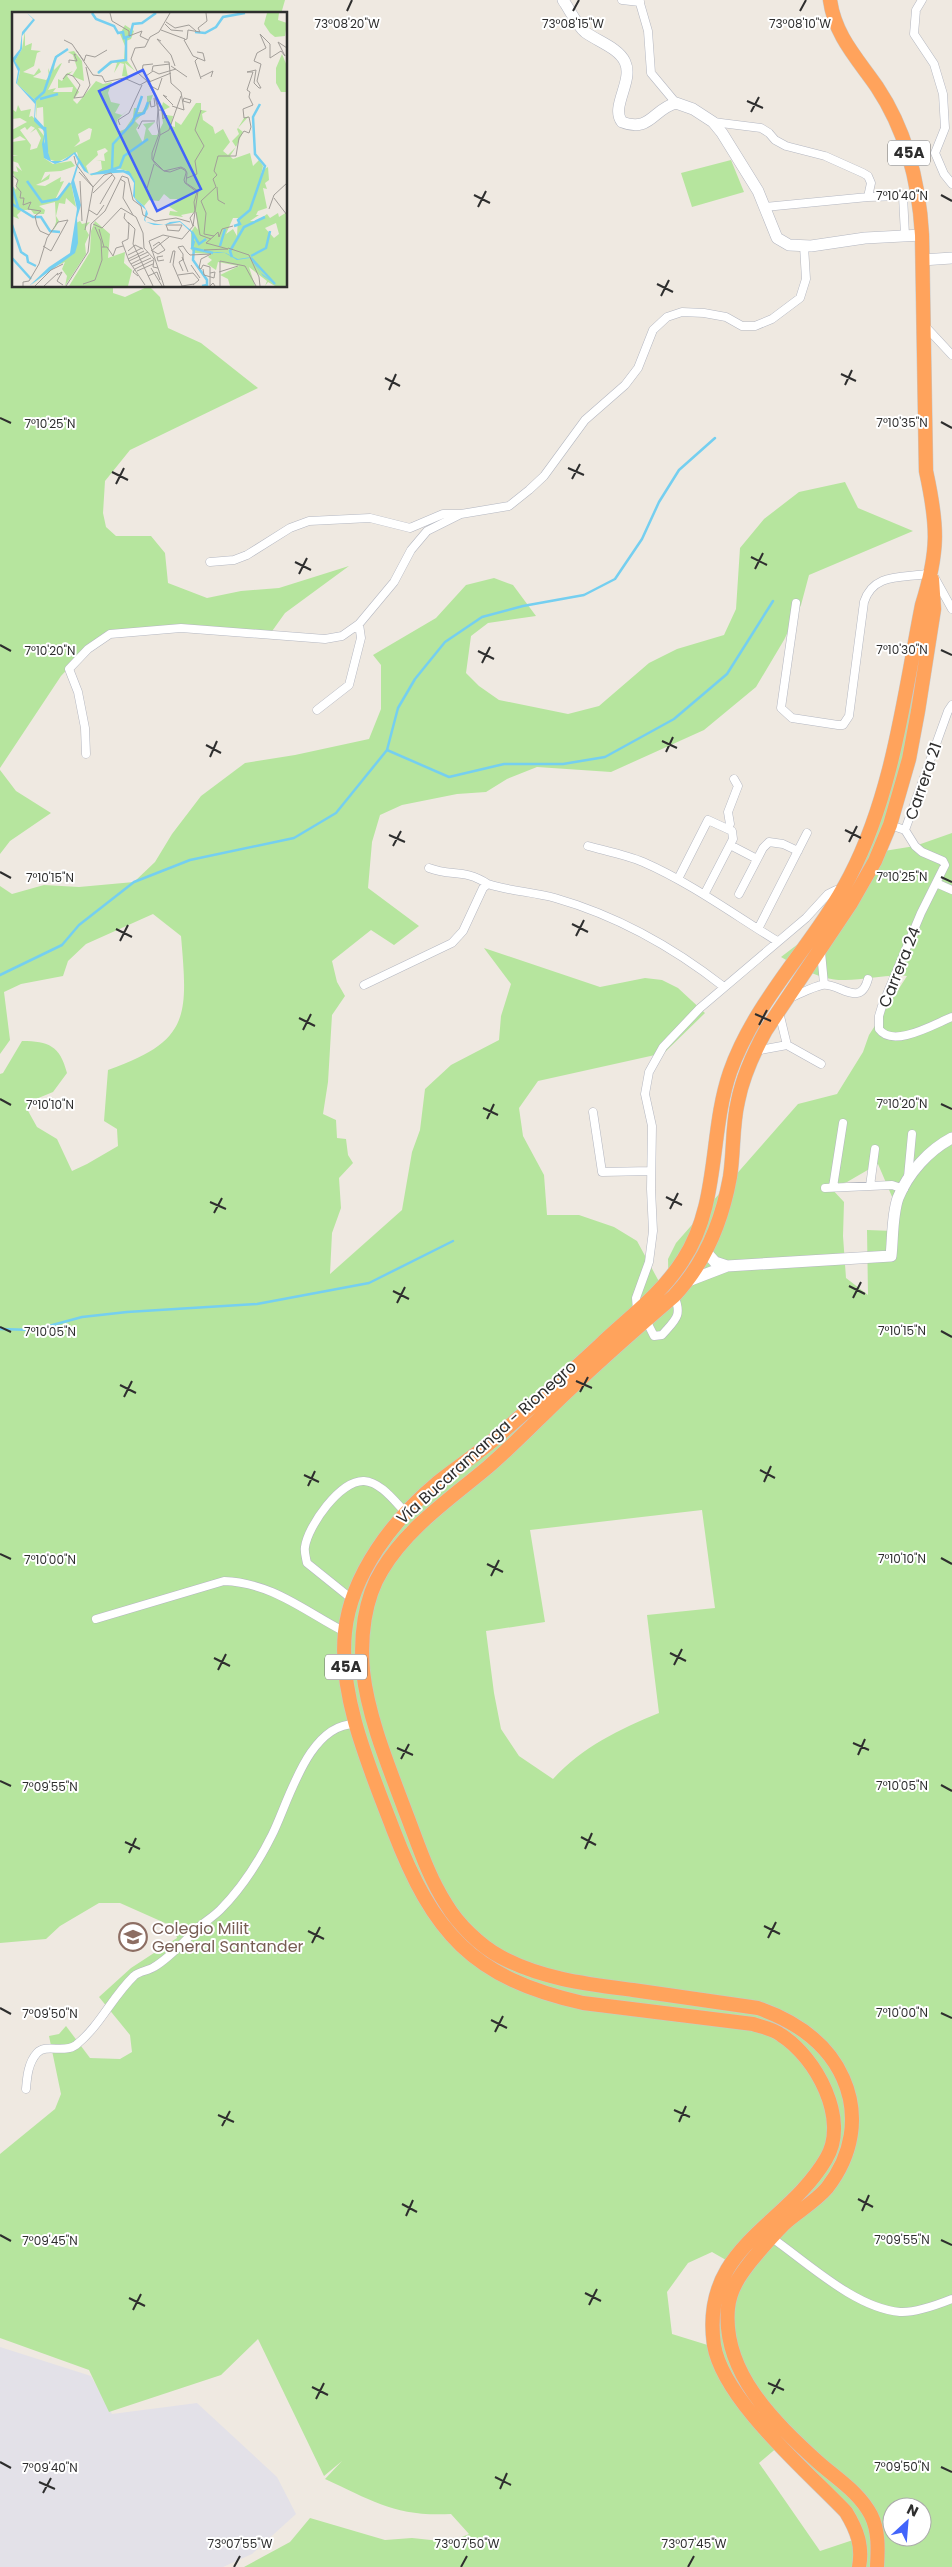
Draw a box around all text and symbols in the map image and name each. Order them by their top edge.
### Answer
inset map [12,12,288,288]
text: 73°08'20"W [314,15,380,32]
text: 73°08'15"W [542,15,604,32]
text: 73°08'10"W [769,15,831,32]
road number: 45A [888,140,930,166]
text: 7°10'40"N [876,187,928,204]
text: 7°10'35"N [876,414,928,431]
text: 7°10'25"N [24,415,76,432]
text: 7°10'30"N [876,641,928,658]
text: 7°10'20"N [24,642,76,659]
street label: Carrera 21 [900,739,947,823]
text: 7°10'25"N [876,868,928,885]
text: 7°10'15"N [26,869,74,886]
street label: Carrera 24 [873,923,926,1011]
text: 7°10'20"N [876,1095,928,1112]
text: 7°10'10"N [26,1096,74,1113]
text: 7°10'15"N [878,1322,926,1339]
text: 7°10'05"N [24,1323,76,1340]
street label: Vía Bucaramanga - Rionegro [391,1355,581,1529]
text: 7°10'10"N [878,1550,926,1567]
text: 7°10'00"N [24,1551,76,1568]
road number: 45A [325,1654,367,1680]
text: 7°10'05"N [876,1777,928,1794]
text: 7°09'55"N [22,1778,78,1795]
place label: Colegio Milit General Santander [152,1917,304,1958]
school or university icon: Colegio Milit General Santander [118,1922,148,1952]
text: 7°10'00"N [876,2004,928,2021]
text: 7°09'50"N [22,2005,78,2022]
text: 7°09'55"N [874,2231,930,2248]
text: 7°09'45"N [22,2232,78,2249]
text: 7°09'50"N [874,2458,930,2475]
text: 7°09'40"N [22,2459,78,2476]
north arrow [882,2497,932,2547]
text: N [904,2499,922,2522]
text: 73°07'55"W [208,2535,273,2552]
text: 73°07'50"W [435,2535,500,2552]
text: 73°07'45"W [662,2535,727,2552]

